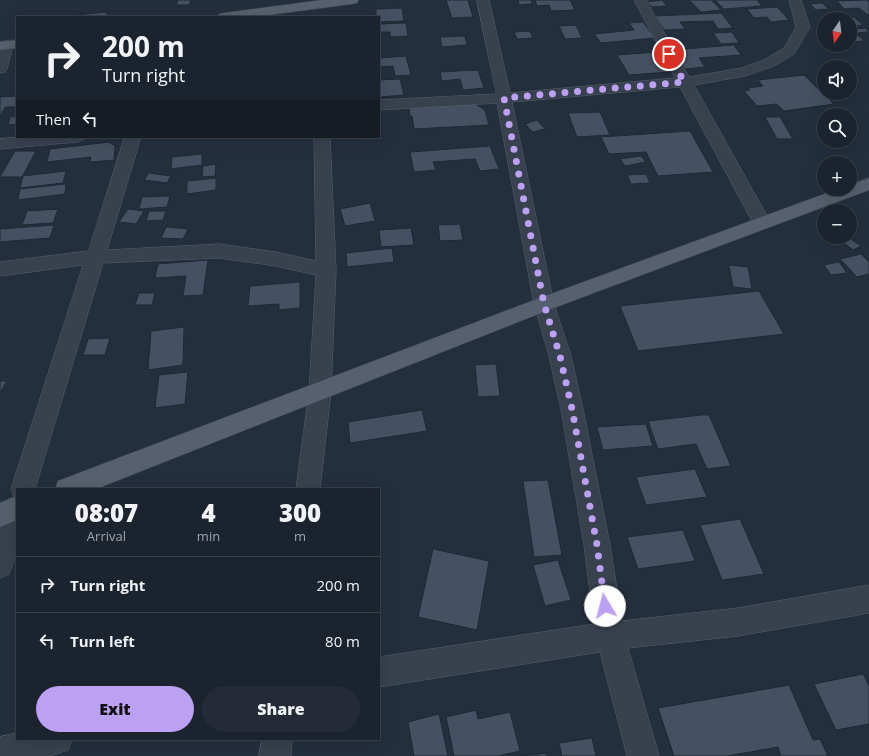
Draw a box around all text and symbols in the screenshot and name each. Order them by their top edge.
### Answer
north arrow [817,12,857,52]
map controls [817,12,857,244]
text: 200 m [102,27,185,65]
icon: right [36,32,88,84]
pin [652,37,686,71]
icon: arrive [658,43,680,65]
button: sound [817,60,857,100]
text: Turn right [102,63,185,87]
icon: left [79,108,101,130]
button: search [817,108,857,148]
text: Then [36,109,71,129]
button: + [817,156,857,196]
button: − [817,204,857,244]
text: 08:07 [75,496,138,529]
text: 4 [201,496,216,529]
text: 300 [279,496,321,529]
text: Arrival [87,527,126,545]
text: min [197,527,220,545]
text: m [294,527,306,545]
icon: right [36,574,58,596]
text: Turn right [70,575,145,595]
text: 200 m [316,575,360,595]
position arrow [584,585,626,627]
icon: left [36,630,58,652]
text: Turn left [70,631,135,651]
text: 80 m [325,631,360,651]
button: Exit [36,686,194,732]
button: Share [202,686,360,732]

